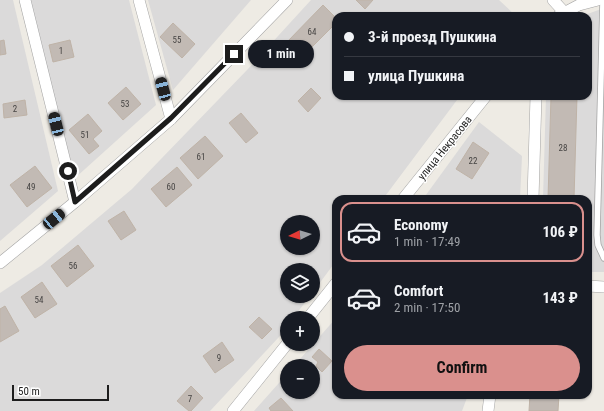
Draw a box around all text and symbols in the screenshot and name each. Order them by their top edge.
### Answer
house number: 64 [308,27,317,37]
text: 3-й проезд Пушкина [368,28,497,46]
house number: 55 [173,35,182,45]
callout: 1 min [248,40,314,68]
route end [225,45,243,63]
house number: 1 [59,46,63,56]
text: 1 min [267,46,295,61]
text: улица Пушкина [368,67,464,85]
car [154,76,172,102]
house number: 53 [121,99,129,109]
house number: 2 [13,104,18,114]
car [47,111,65,137]
street label: улица Некрасова [415,113,475,183]
house number: 51 [81,130,89,140]
house number: 28 [559,143,567,153]
house number: 61 [197,152,205,162]
house number: 22 [469,156,478,166]
route start [59,162,77,180]
house number: 49 [27,182,35,192]
house number: 60 [167,182,175,192]
car [41,207,67,231]
icon: car [346,214,382,250]
north arrow [280,215,320,255]
map controls [280,215,320,399]
text: Economy [394,216,448,234]
text: 106 ₽ [542,223,578,241]
text: 1 min · 17:49 [394,234,460,249]
house number: 56 [69,261,77,271]
button: layers [280,263,320,303]
icon: car [346,280,382,316]
text: Comfort [394,282,443,300]
text: 143 ₽ [542,289,578,307]
house number: 54 [35,295,44,305]
text: 2 min · 17:50 [394,300,460,315]
button: + [280,311,320,351]
button: Confirm [344,345,580,391]
house number: 9 [217,353,221,363]
button: − [280,359,320,399]
scale bar [12,383,109,402]
text: 50 m [18,385,40,398]
house number: 7 [188,394,193,404]

